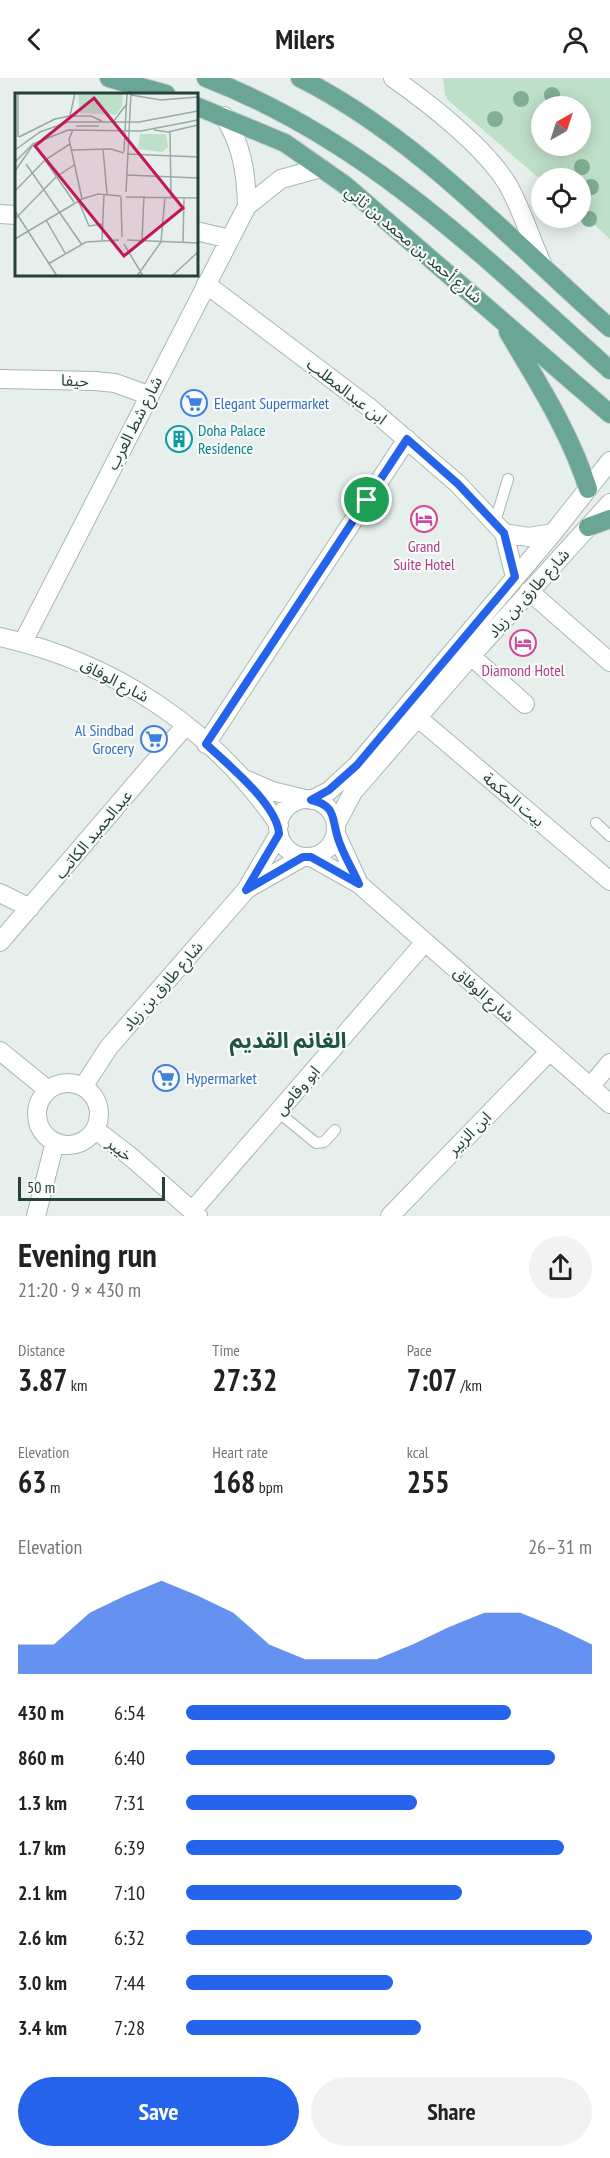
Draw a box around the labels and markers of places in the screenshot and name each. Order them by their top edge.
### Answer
supermarket icon: Elegant Supermarket [179,388,209,418]
place label: Elegant Supermarket [214,393,330,413]
place label: Doha Palace Residence [198,420,266,458]
building icon: Doha Palace Residence [164,424,194,454]
pin [341,474,392,525]
hotel icon: Grand Suite Hotel [409,504,439,534]
place label: Grand Suite Hotel [393,536,455,574]
hotel icon: Diamond Hotel [508,628,538,658]
place label: Diamond Hotel [481,660,565,680]
place label: Al Sindbad Grocery [75,720,134,758]
supermarket icon: Al Sindbad Grocery [139,724,169,754]
supermarket icon: Hypermarket [151,1063,181,1093]
place label: Hypermarket [186,1068,257,1088]

